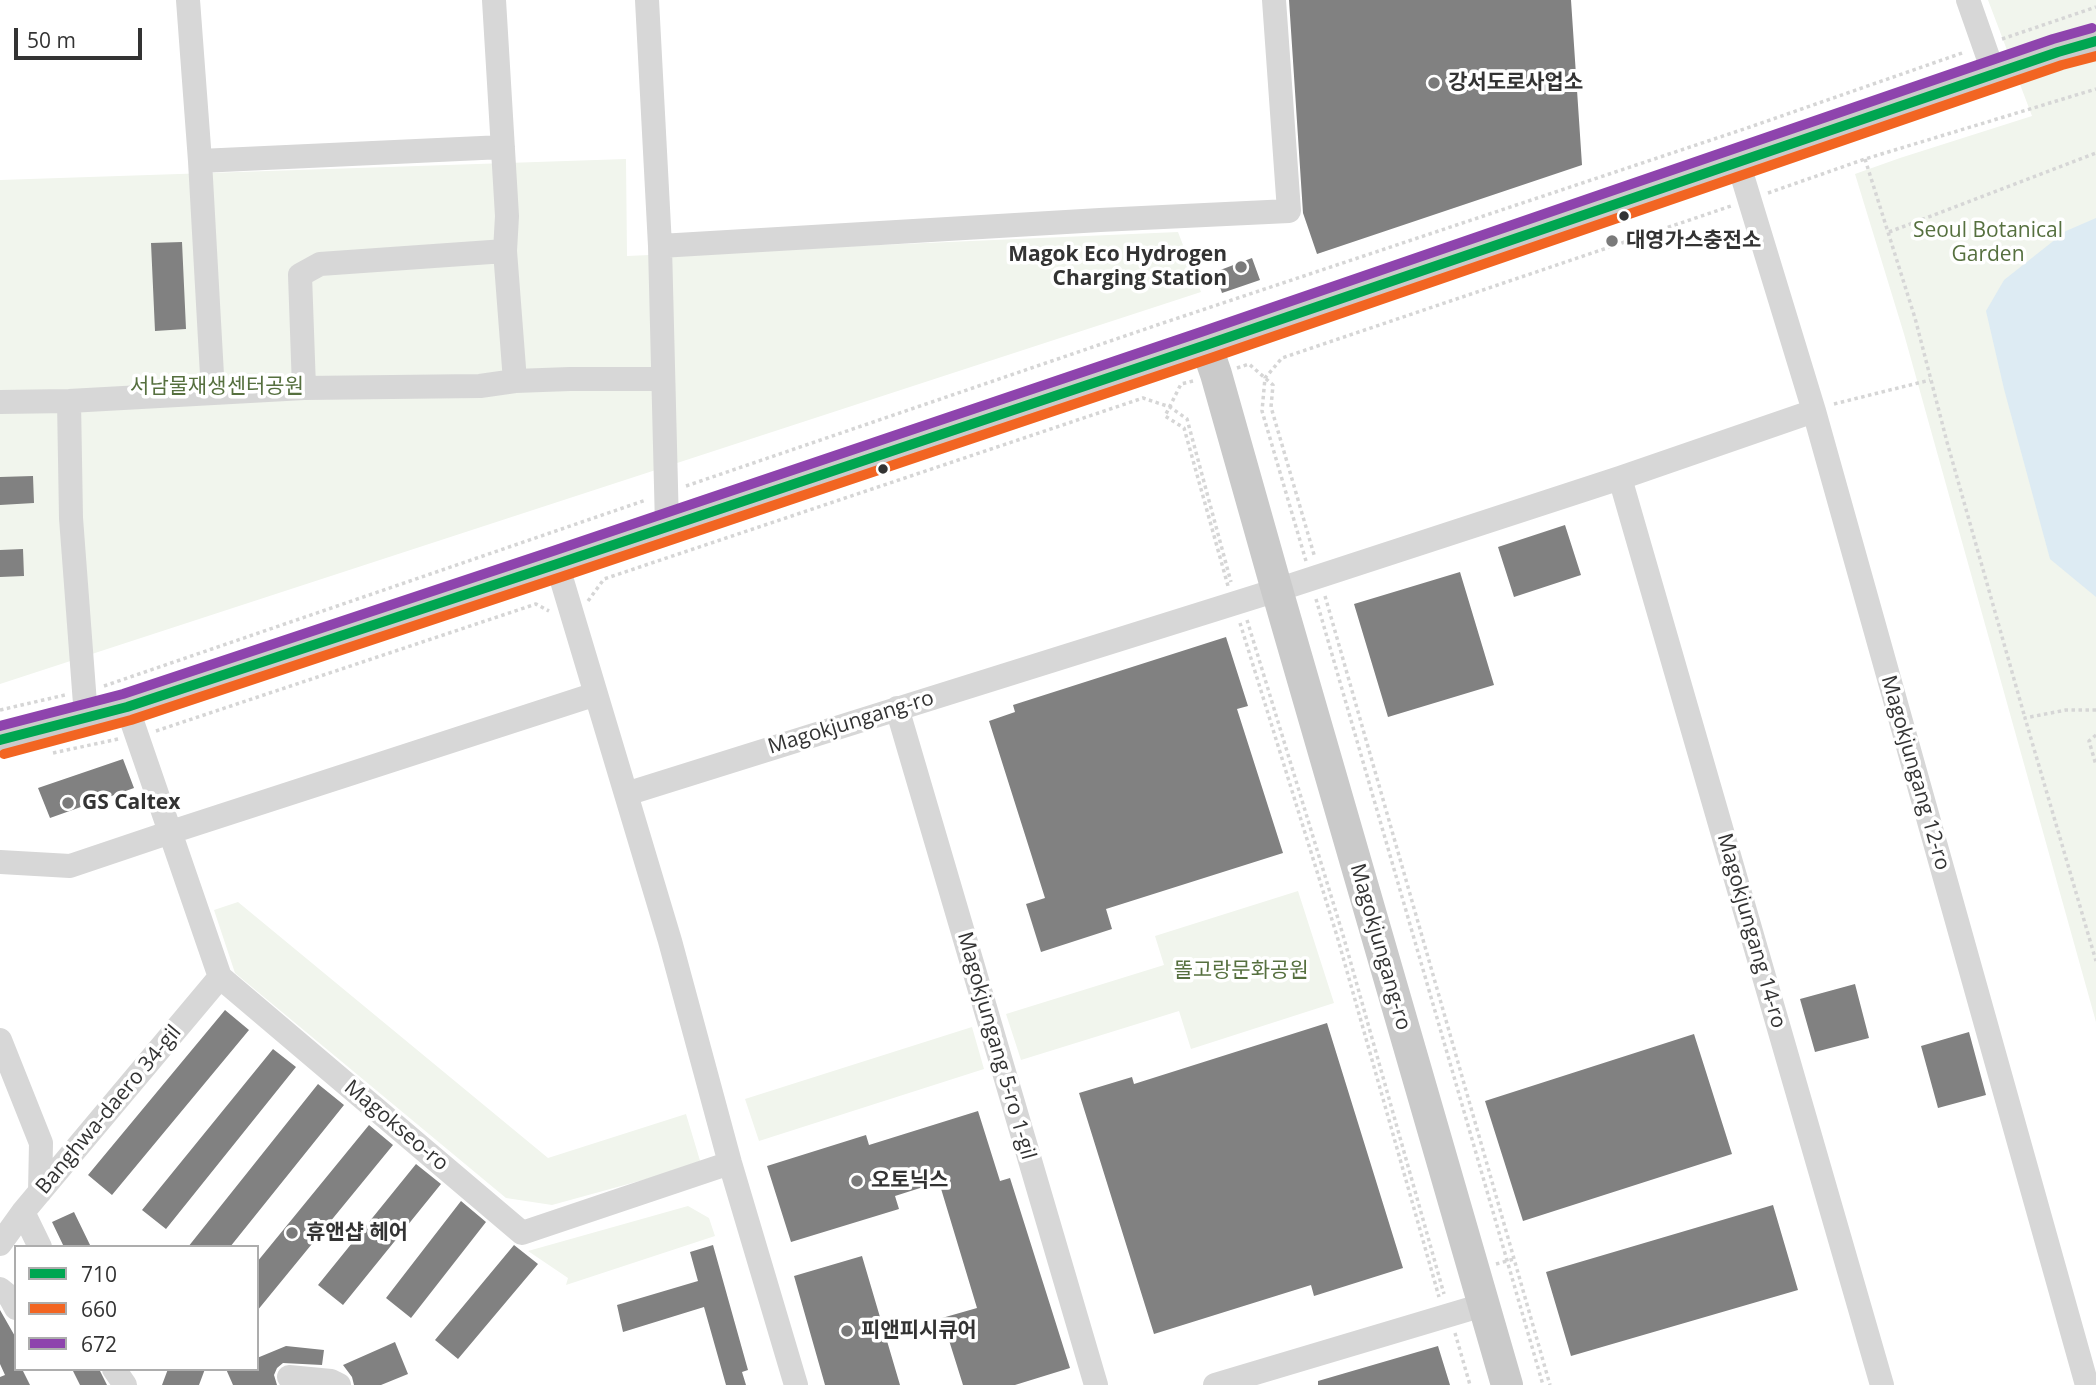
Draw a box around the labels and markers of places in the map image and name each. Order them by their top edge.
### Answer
place label: 강서도로사업소 [1448,70,1583,96]
marker: 강서도로사업소 [1426,75,1442,91]
unlabelled marker [1617,209,1631,223]
place label: 대영가스충전소 [1626,228,1761,254]
marker: 대영가스충전소 [1604,233,1620,249]
place label: Magok Eco Hydrogen Charging Station [1008,242,1227,292]
marker: Magok Eco Hydrogen Charging Station [1233,259,1249,275]
unlabelled marker [876,462,890,476]
place label: GS Caltex [82,790,180,816]
marker: GS Caltex [60,795,76,811]
place label: 오토닉스 [871,1168,948,1194]
marker: 오토닉스 [849,1173,865,1189]
place label: 휴앤샵 헤어 [306,1220,408,1246]
marker: 휴앤샵 헤어 [284,1225,300,1241]
place label: 피앤피시큐어 [861,1318,977,1344]
marker: 피앤피시큐어 [839,1323,855,1339]

